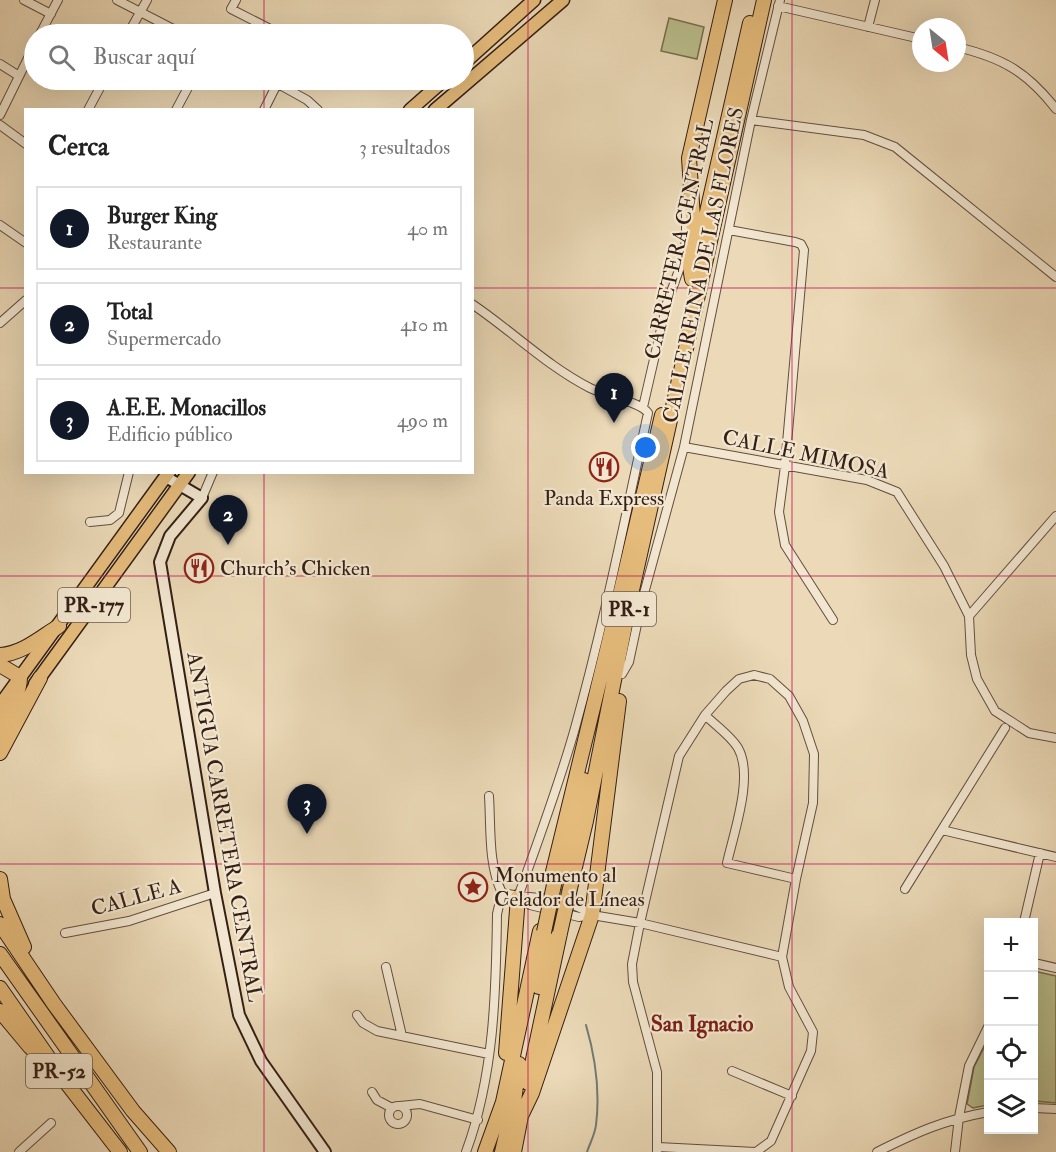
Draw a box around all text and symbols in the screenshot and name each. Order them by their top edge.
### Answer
north arrow [912,18,966,72]
search box [24,24,474,90]
icon: search [45,41,78,74]
text: Buscar aquí [93,43,195,71]
street label: CALLE REINA DE LAS FLORES [657,105,750,425]
street label: CARRETERA CENTRAL [639,116,720,362]
text: Cerca [48,131,109,163]
text: 3 resultados [359,135,450,160]
text: Burger King [107,202,217,230]
text: 1 [66,216,73,241]
text: 40 m [407,216,448,241]
text: Restaurante [107,230,202,255]
text: Total [107,298,153,326]
text: 2 [64,312,75,337]
text: 410 m [400,312,448,337]
text: Supermercado [107,326,221,351]
pin: 1 [594,374,634,423]
text: A.E.E. Monacillos [107,394,266,422]
text: 3 [66,408,73,433]
text: 490 m [397,408,448,433]
text: Edificio público [107,422,233,447]
street label: CALLE MIMOSA [720,424,892,485]
your location [631,433,660,462]
restaurant icon: Panda Express [588,451,620,483]
place label: Panda Express [544,485,664,512]
pin: 2 [208,496,248,545]
restaurant icon: Church's Chicken [183,552,215,584]
place label: Church's Chicken [220,555,371,582]
road number: PR-177 [58,588,130,622]
road number: PR-1 [602,592,656,626]
street label: ANTIGUA CARRETERA CENTRAL [180,649,269,1004]
pin: 3 [288,784,326,834]
place label: Monumento al Celador de Líneas [494,862,645,913]
place icon: Monumento al Celador de Líneas [457,871,489,903]
street label: CALLE A [88,873,184,922]
map controls [984,918,1038,1134]
button: + [984,918,1038,972]
button: − [984,972,1038,1026]
district label: San Ignacio [651,1010,754,1039]
button: locate [984,1026,1038,1080]
road number: PR-52 [26,1054,92,1088]
button: layers [984,1080,1038,1134]

